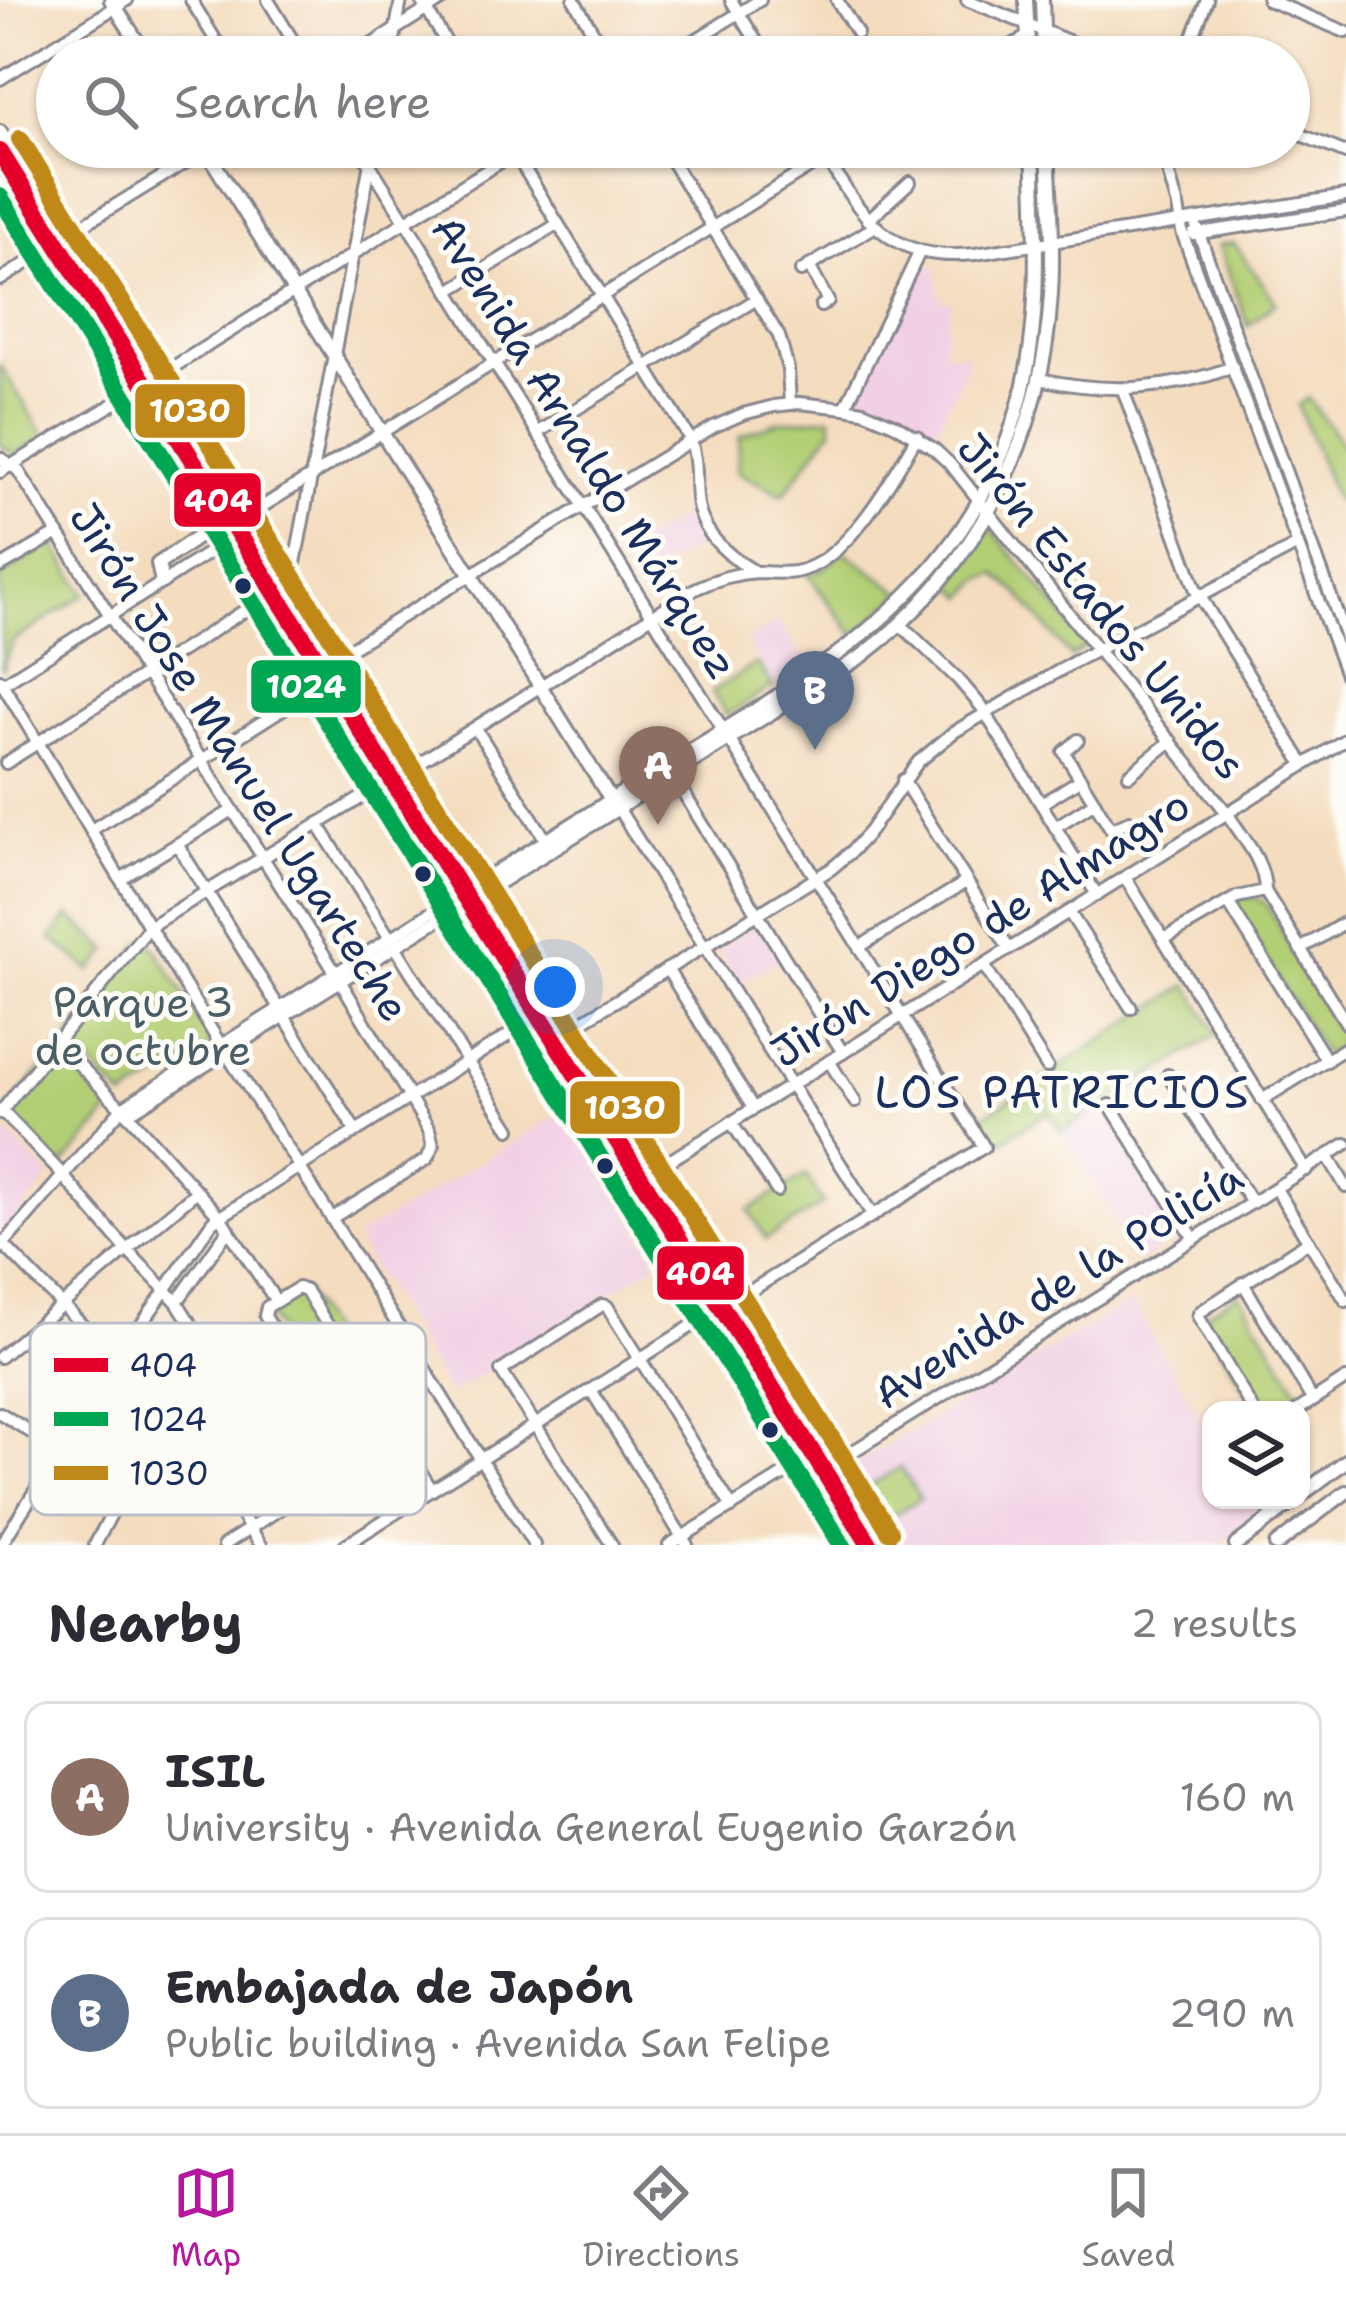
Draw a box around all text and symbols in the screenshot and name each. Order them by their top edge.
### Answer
search box [36,36,1310,168]
icon: search [78,69,144,135]
text: Search here [174,72,431,132]
street label: Avenida Arnaldo Márquez [419,205,751,689]
line badge: 1030 [133,382,247,440]
text: 1030 [149,388,231,433]
street label: Jirón Estados Unidos [945,421,1259,791]
line badge: 404 [172,471,263,529]
text: 404 [183,478,253,523]
street label: Jirón Jose Manuel Ugarteche [57,492,423,1032]
unlabelled marker [232,575,254,597]
pin: B [776,651,854,750]
line badge: 1024 [249,658,363,715]
text: 1024 [266,664,346,709]
pin: A [619,726,697,825]
street label: Jirón Diego de Almagro [760,776,1200,1080]
unlabelled marker [412,863,434,885]
your location [525,957,585,1017]
park label: Parque 3 de octubre [35,974,252,1078]
district label: LOS PATRICIOS [874,1062,1252,1122]
line badge: 1030 [568,1079,682,1136]
text: 1030 [584,1085,666,1130]
street label: Avenida de la Policía [863,1149,1253,1421]
unlabelled marker [594,1155,616,1177]
line badge: 404 [655,1244,746,1302]
text: 404 [665,1251,735,1296]
legend [30,1323,426,1515]
text: 404 [129,1343,197,1388]
text: 1024 [129,1397,207,1442]
map controls [1202,1401,1310,1509]
button: layers [1202,1401,1310,1509]
unlabelled marker [759,1419,781,1441]
text: 1030 [129,1451,209,1496]
text: Nearby [48,1589,243,1657]
text: 2 results [1131,1597,1298,1649]
text: ISIL [165,1741,265,1801]
text: A [75,1771,105,1823]
text: 160 m [1180,1771,1295,1823]
text: University · Avenida General Eugenio Garzón [165,1801,1017,1853]
text: Embajada de Japón [165,1957,634,2017]
text: B [78,1987,102,2039]
text: 290 m [1169,1987,1295,2039]
text: Public building · Avenida San Felipe [165,2017,831,2069]
tab: Map [171,2160,241,2277]
tab: Directions [583,2160,740,2277]
tab: Saved [1082,2160,1175,2277]

